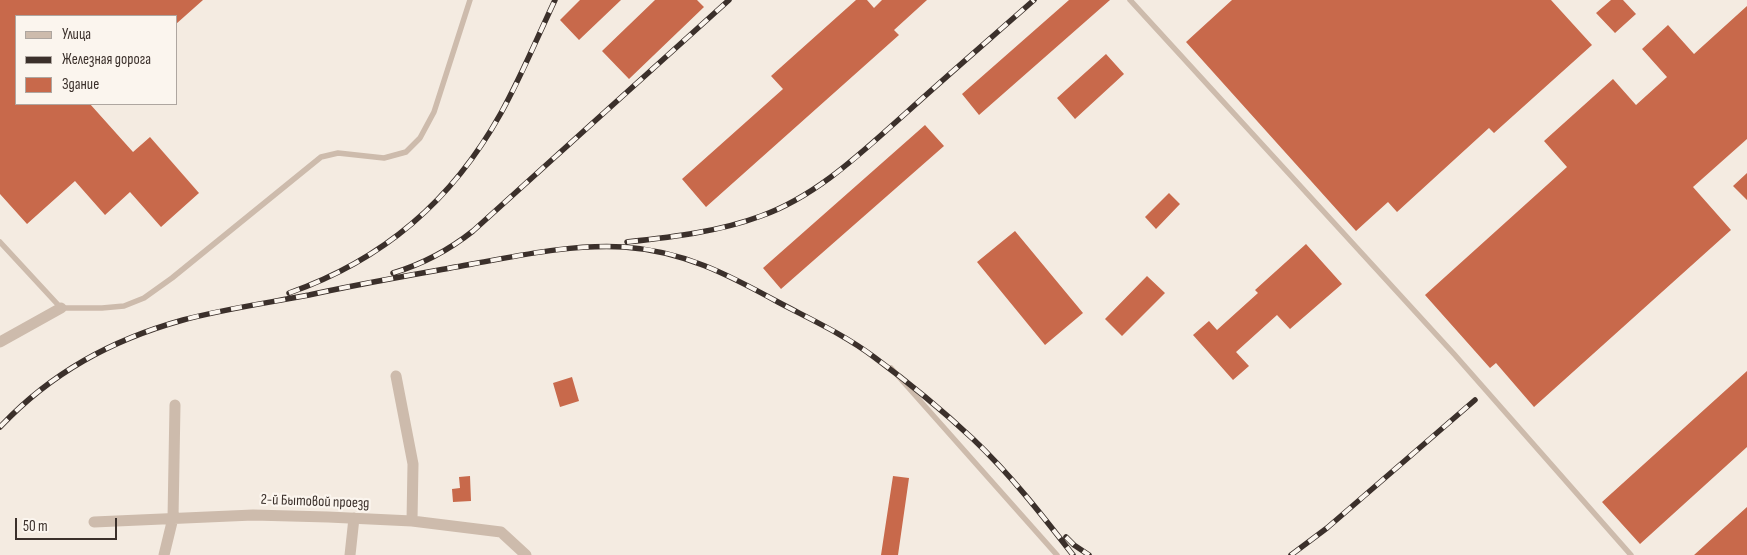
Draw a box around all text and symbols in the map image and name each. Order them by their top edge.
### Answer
legend [15,15,178,105]
text: Улица [62,25,91,44]
text: Железная дорога [62,50,151,69]
text: Здание [62,75,99,94]
street label: 2-й Бытовой проезд [260,491,370,513]
scale bar [18,508,120,540]
text: 50 m [23,517,48,536]

